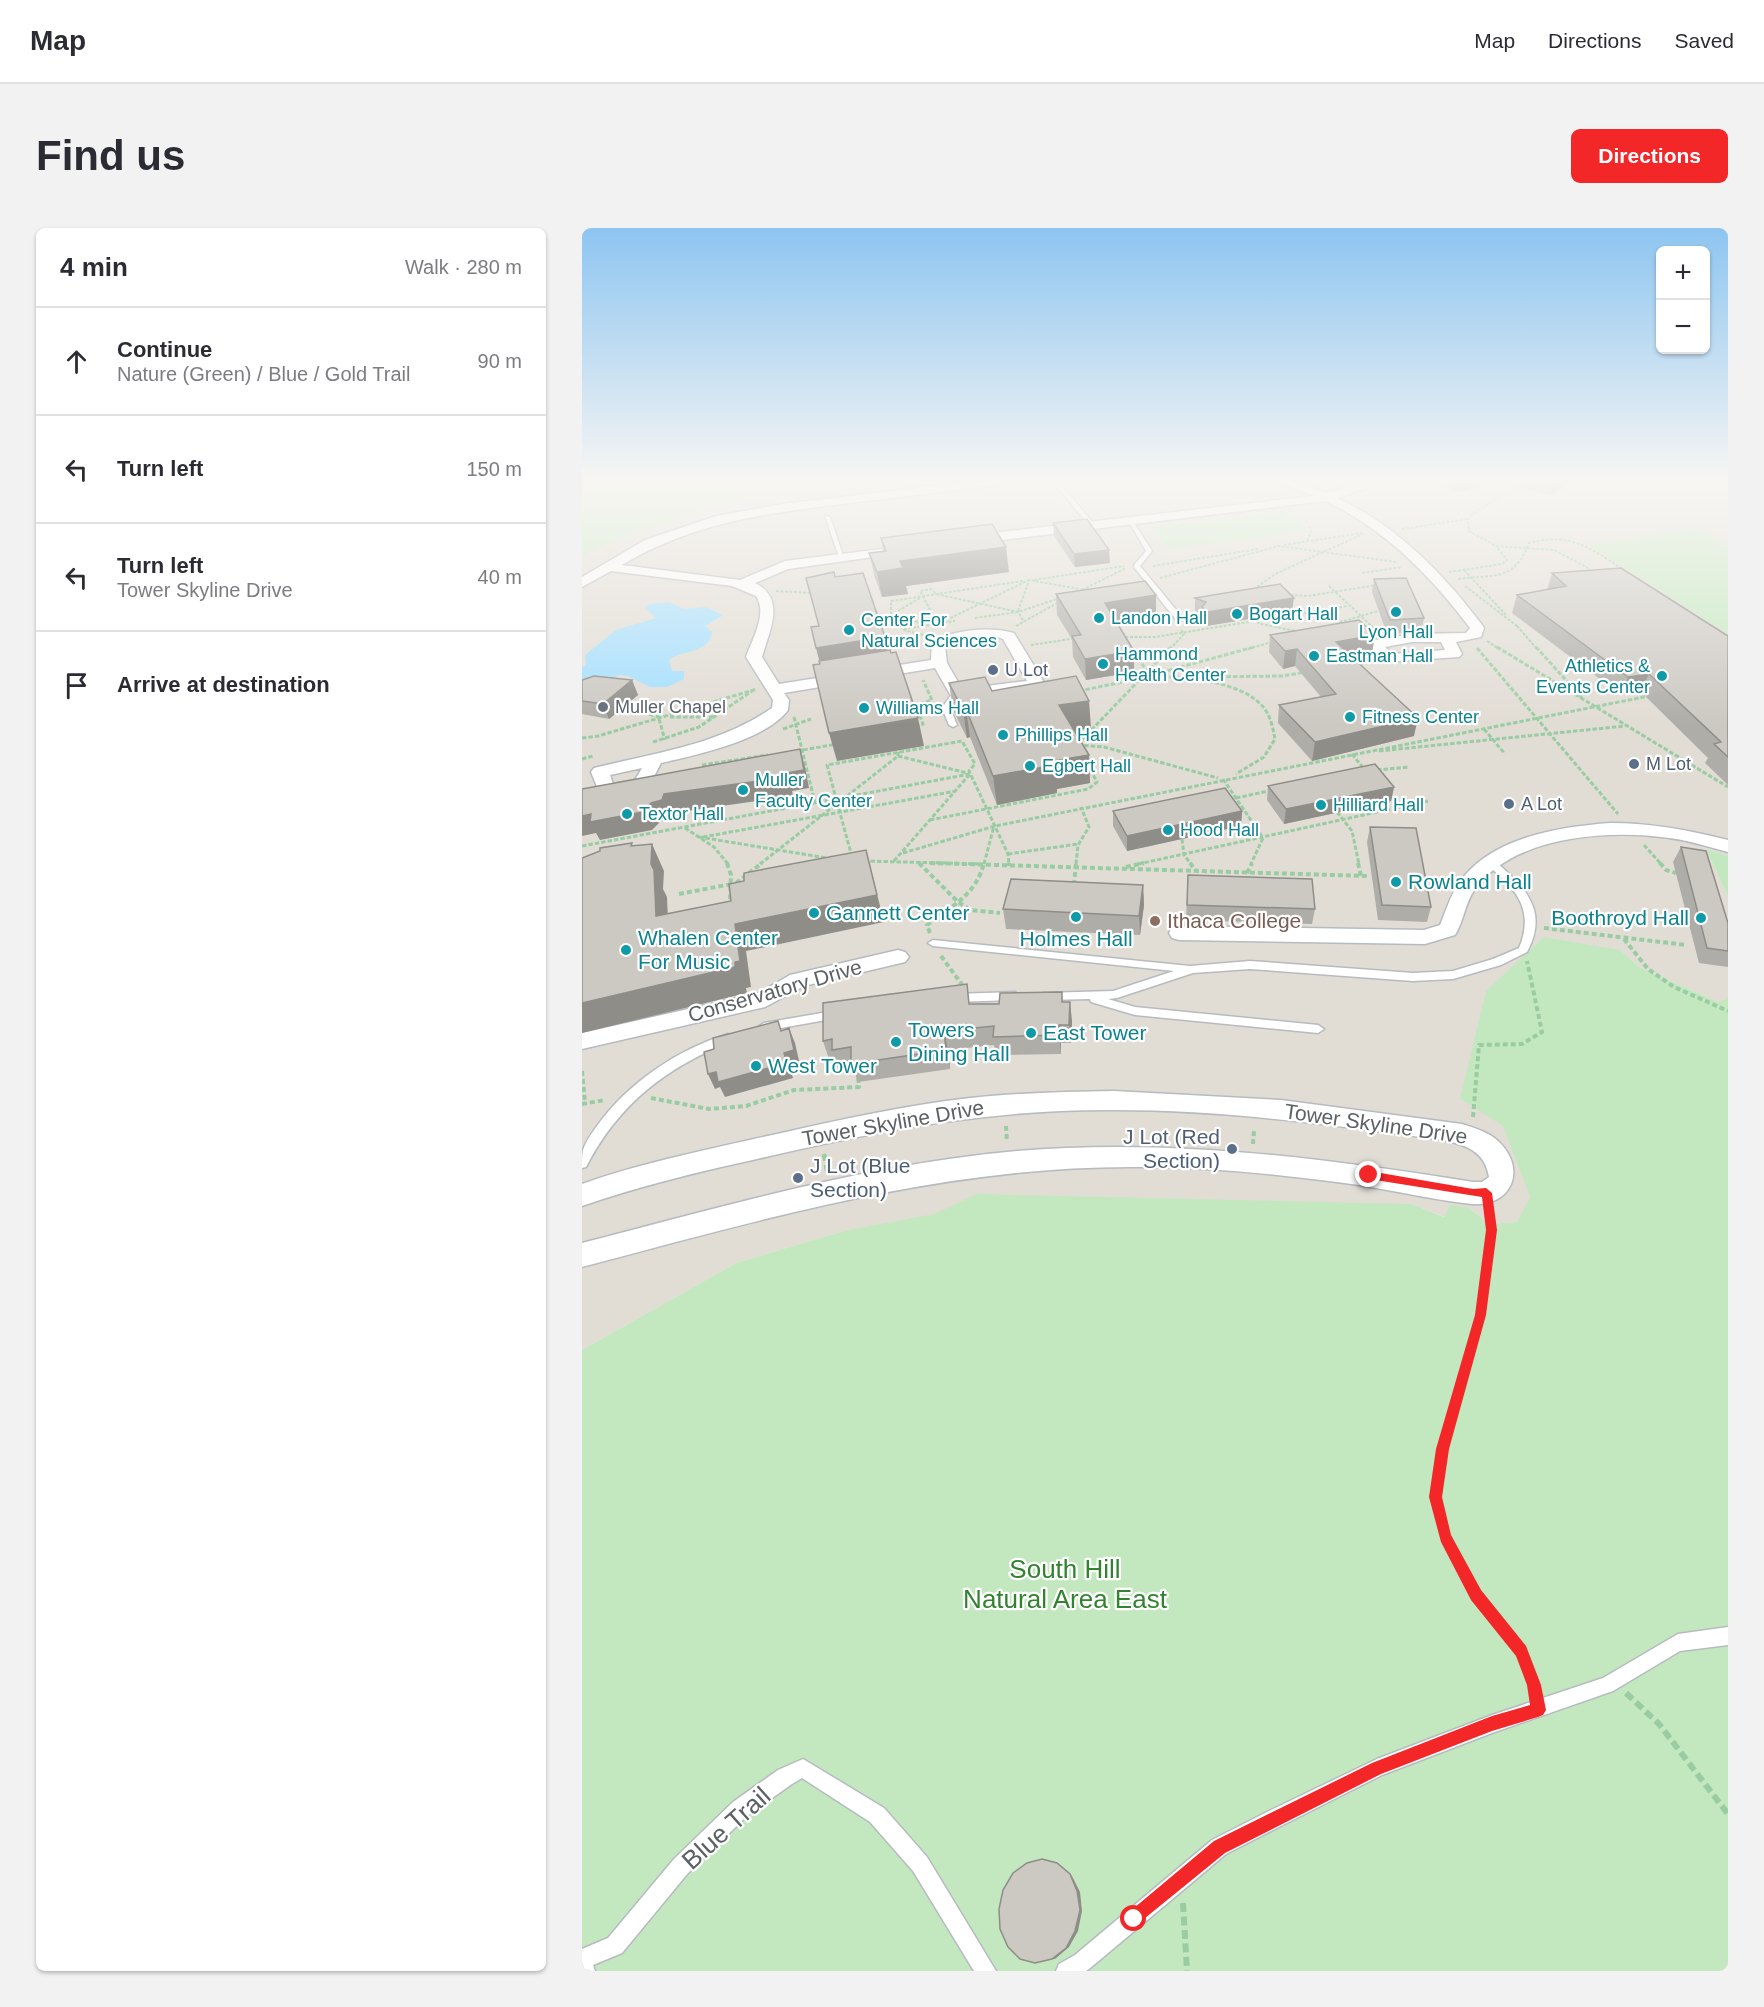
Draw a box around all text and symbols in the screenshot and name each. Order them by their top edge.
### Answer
text: Map [30,25,86,56]
text: Map [1474,29,1515,52]
text: Directions [1548,29,1641,52]
text: Saved [1674,29,1734,52]
button: Directions [1571,129,1728,183]
text: Find us [36,132,185,179]
map controls [1656,246,1710,354]
button: + [1656,246,1710,300]
text: 4 min [60,252,128,282]
text: Walk · 280 m [405,256,522,278]
button: − [1656,300,1710,354]
text: Continue [117,337,212,362]
icon: ahead [60,345,93,378]
text: 90 m [478,350,522,372]
text: Nature (Green) / Blue / Gold Trail [117,363,410,385]
icon: left [60,453,93,486]
text: Turn left [117,456,203,481]
text: 150 m [466,458,522,480]
text: Turn left [117,553,203,578]
icon: left [60,561,93,594]
text: 40 m [478,566,522,588]
text: Tower Skyline Drive [117,579,293,601]
place label: Bogart Hall [1249,604,1338,624]
marker: Lyon Hall [1389,605,1403,619]
marker: Bogart Hall [1230,607,1244,621]
place label: Landon Hall [1111,608,1207,628]
place label: Center For Natural Sciences [861,610,997,651]
marker: Landon Hall [1092,611,1106,625]
place label: Lyon Hall [1359,622,1433,642]
marker: Center For Natural Sciences [842,623,856,637]
place label: Hammond Health Center [1115,644,1226,685]
place label: Eastman Hall [1326,646,1433,666]
marker: Eastman Hall [1307,649,1321,663]
place label: Athletics & Events Center [1536,656,1650,697]
marker: Hammond Health Center [1096,657,1110,671]
place label: U Lot [1005,660,1048,680]
marker: U Lot [986,663,1000,677]
icon: arrive [60,669,93,702]
marker: Athletics & Events Center [1655,669,1669,683]
text: Arrive at destination [117,672,330,697]
place label: Muller Chapel [615,697,726,717]
place label: Williams Hall [876,698,979,718]
marker: Muller Chapel [596,700,610,714]
marker: Williams Hall [857,701,871,715]
place label: Fitness Center [1362,707,1479,727]
marker: Fitness Center [1343,710,1357,724]
place label: Phillips Hall [1015,725,1108,745]
marker: Phillips Hall [996,728,1010,742]
place label: M Lot [1646,754,1691,774]
place label: Egbert Hall [1042,756,1131,776]
marker: M Lot [1627,757,1641,771]
marker: Egbert Hall [1023,759,1037,773]
place label: Muller Faculty Center [755,770,872,811]
marker: Muller Faculty Center [736,783,750,797]
place label: A Lot [1521,794,1562,814]
place label: Hilliard Hall [1333,795,1424,815]
marker: A Lot [1502,797,1516,811]
marker: Hilliard Hall [1314,798,1328,812]
place label: Textor Hall [639,804,724,824]
marker: Textor Hall [620,807,634,821]
place label: Hood Hall [1180,820,1259,840]
marker: Hood Hall [1161,823,1175,837]
place label: Rowland Hall [1408,870,1532,893]
marker: Rowland Hall [1389,875,1403,889]
place label: Gannett Center [826,901,970,924]
marker: Gannett Center [807,906,821,920]
place label: Boothroyd Hall [1551,906,1689,929]
place label: Ithaca College [1167,909,1301,932]
marker: Holmes Hall [1069,910,1083,924]
marker: Boothroyd Hall [1694,911,1708,925]
marker: Ithaca College [1148,914,1162,928]
place label: Whalen Center For Music [638,926,778,973]
place label: Holmes Hall [1019,927,1133,950]
marker: Whalen Center For Music [619,943,633,957]
street label: Conservatory Drive [685,955,864,1026]
place label: Towers Dining Hall [908,1018,1010,1065]
place label: East Tower [1043,1021,1147,1044]
marker: East Tower [1024,1026,1038,1040]
marker: Towers Dining Hall [889,1035,903,1049]
place label: West Tower [768,1054,877,1077]
marker: West Tower [749,1059,763,1073]
street label: Tower Skyline Drive [800,1095,986,1150]
street label: Tower Skyline Drive [1283,1099,1469,1148]
place label: J Lot (Red Section) [1123,1125,1220,1172]
marker: J Lot (Red Section) [1225,1142,1239,1156]
place label: J Lot (Blue Section) [810,1154,910,1201]
route end [1355,1161,1381,1187]
marker: J Lot (Blue Section) [791,1171,805,1185]
park label: South Hill Natural Area East [963,1554,1168,1614]
street label: Blue Trail [676,1781,776,1875]
route start [1120,1905,1146,1931]

